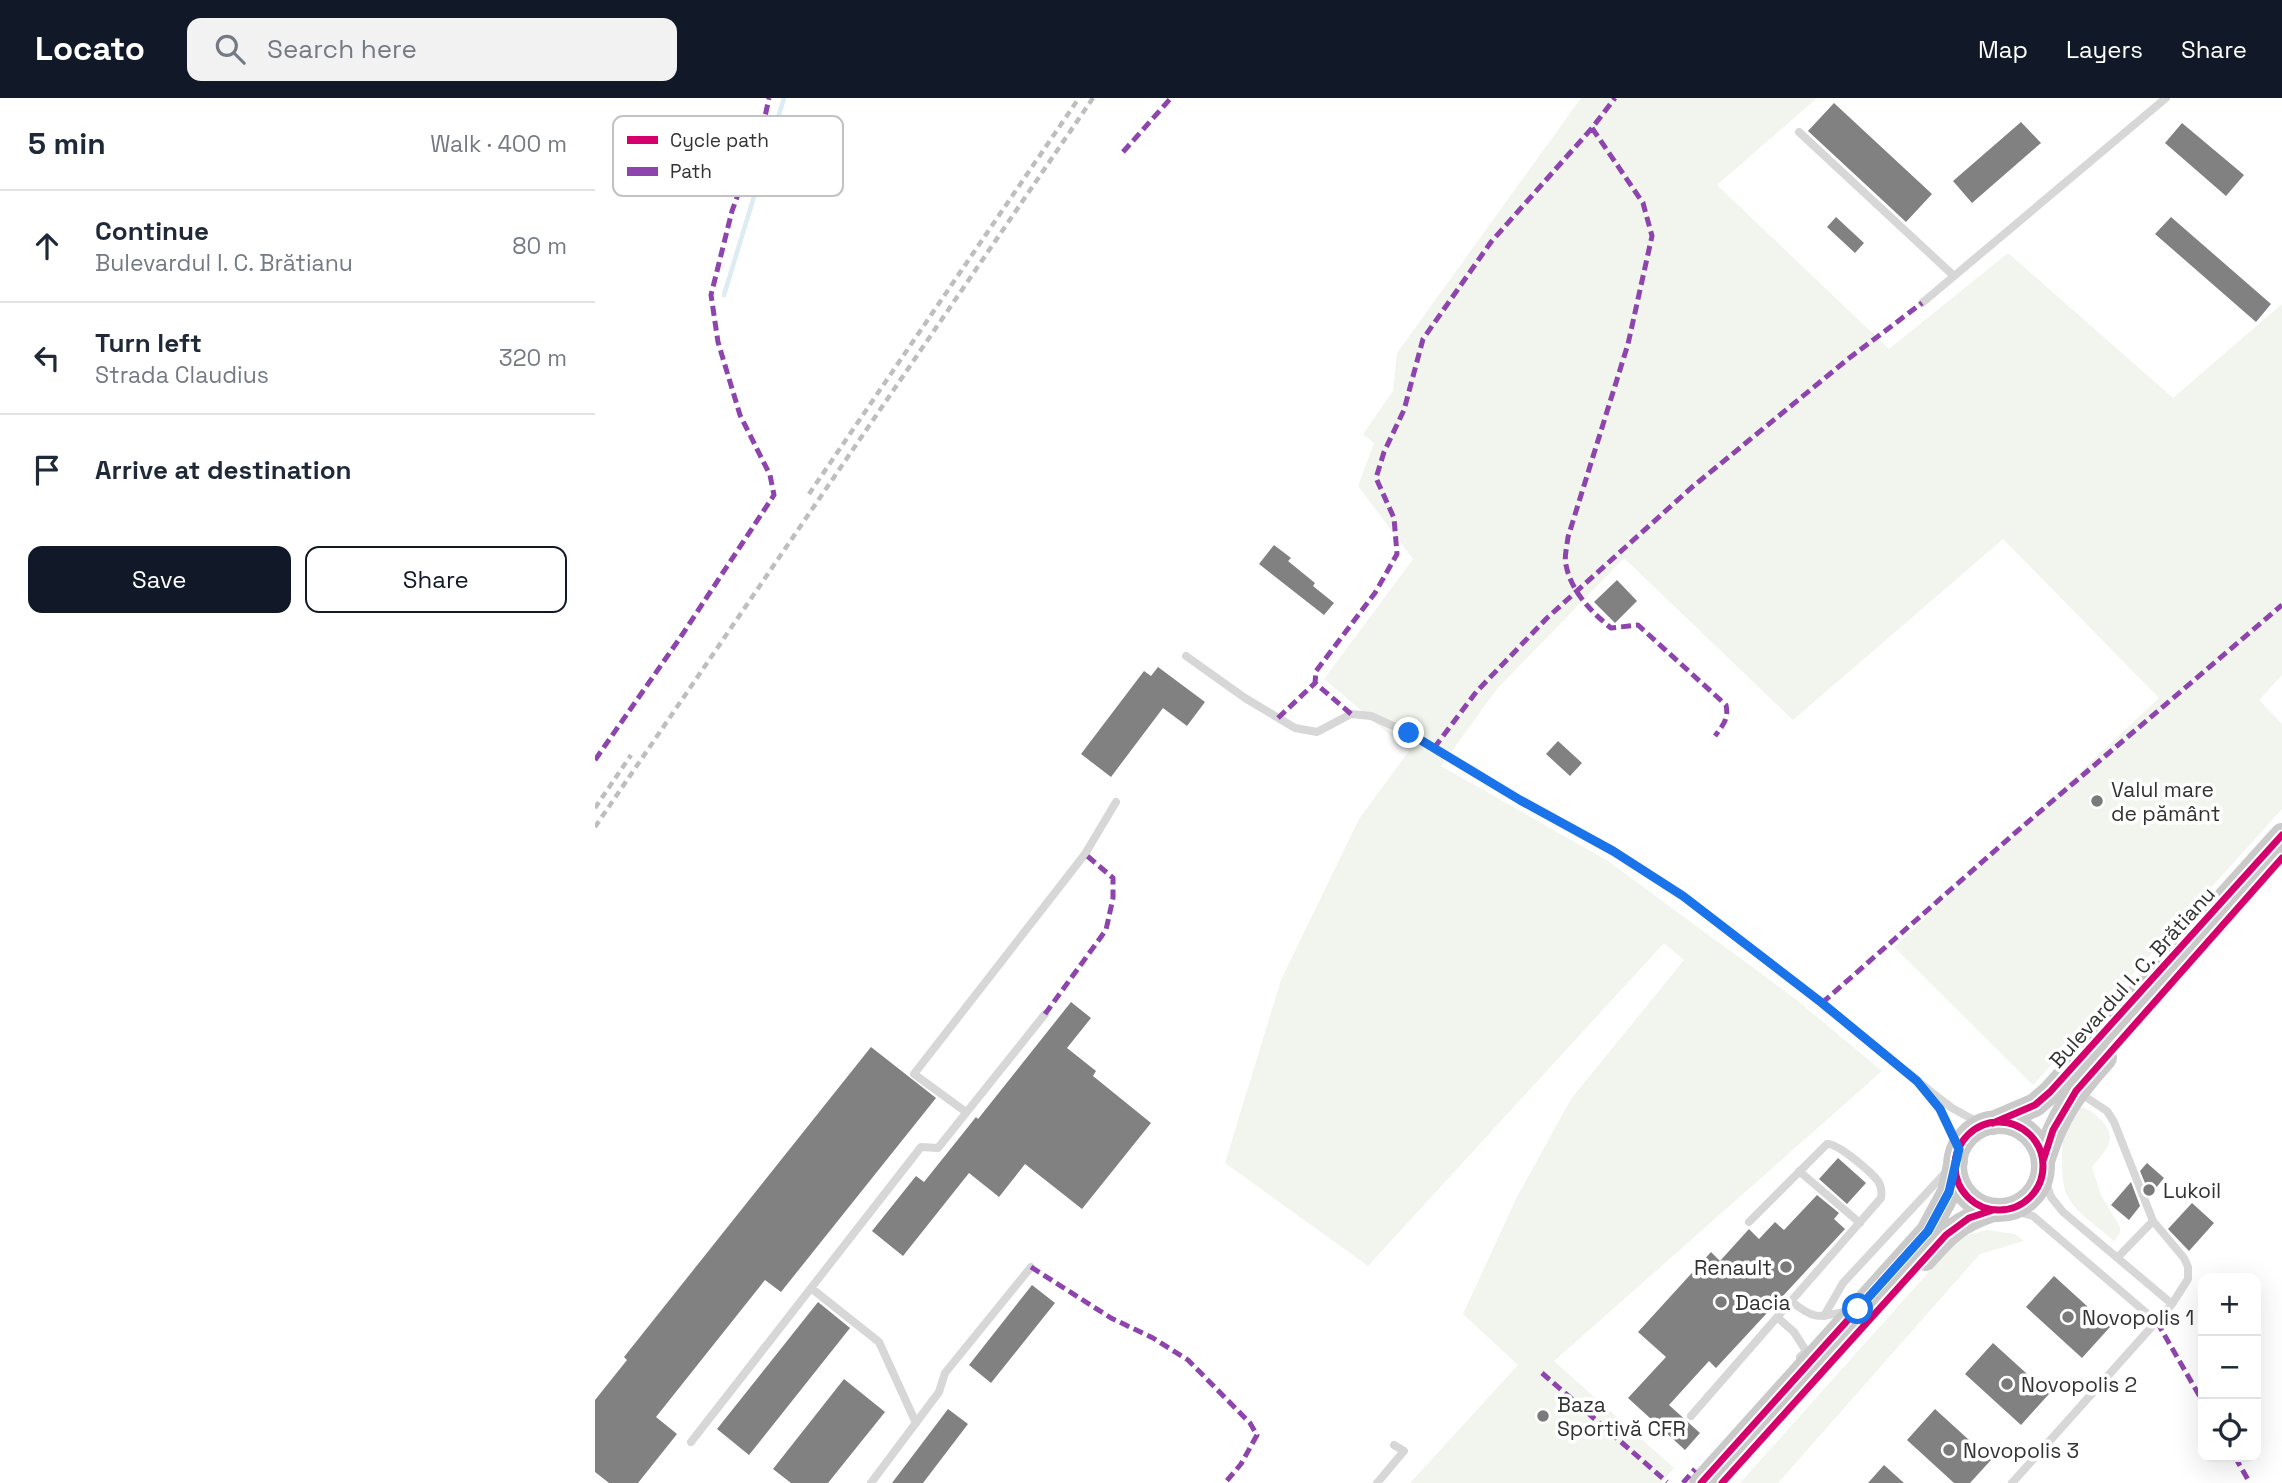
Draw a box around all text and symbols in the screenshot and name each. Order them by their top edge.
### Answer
search box [187,18,677,81]
text: Locato [35,28,145,70]
icon: search [211,30,249,68]
text: Search here [267,32,417,66]
text: Map [1978,34,2028,65]
text: Layers [2066,34,2143,65]
text: Share [2181,34,2247,65]
legend [613,116,843,196]
text: 5 min [28,124,106,163]
text: Cycle path [670,128,769,153]
text: Walk · 400 m [430,129,567,159]
text: Path [670,159,712,184]
text: Continue [95,214,209,248]
icon: ahead [28,227,66,265]
text: 80 m [512,231,567,261]
text: Bulevardul I. C. Brătianu [95,248,353,278]
text: Turn left [95,326,202,360]
icon: left [28,339,66,377]
text: 320 m [499,343,567,373]
text: Strada Claudius [95,360,269,390]
icon: arrive [28,451,66,489]
text: Arrive at destination [95,453,352,487]
button: Save [28,546,291,613]
button: Share [305,546,567,613]
route end [1393,717,1424,748]
place label: Valul mare de pământ [2111,776,2220,827]
marker: Valul mare de pământ [2089,793,2105,809]
street label: Bulevardul I. C. Brătianu [2043,881,2221,1073]
place label: Lukoil [2163,1177,2221,1204]
marker: Lukoil [2141,1182,2157,1198]
place label: Renault [1694,1254,1772,1281]
marker: Renault [1778,1259,1794,1275]
map controls [2198,1273,2261,1462]
button: + [2198,1273,2261,1336]
place label: Dacia [1735,1289,1791,1316]
route start [1842,1293,1873,1324]
marker: Dacia [1713,1294,1729,1310]
place label: Novopolis 1 [2082,1304,2194,1331]
marker: Novopolis 1 [2060,1309,2076,1325]
button: − [2198,1336,2261,1399]
place label: Novopolis 2 [2021,1371,2137,1398]
marker: Novopolis 2 [1999,1376,2015,1392]
place label: Baza Sportivă CFR [1557,1391,1686,1442]
button: locate [2198,1399,2261,1462]
marker: Baza Sportivă CFR [1535,1408,1551,1424]
place label: Novopolis 3 [1963,1437,2079,1464]
marker: Novopolis 3 [1941,1442,1957,1458]

